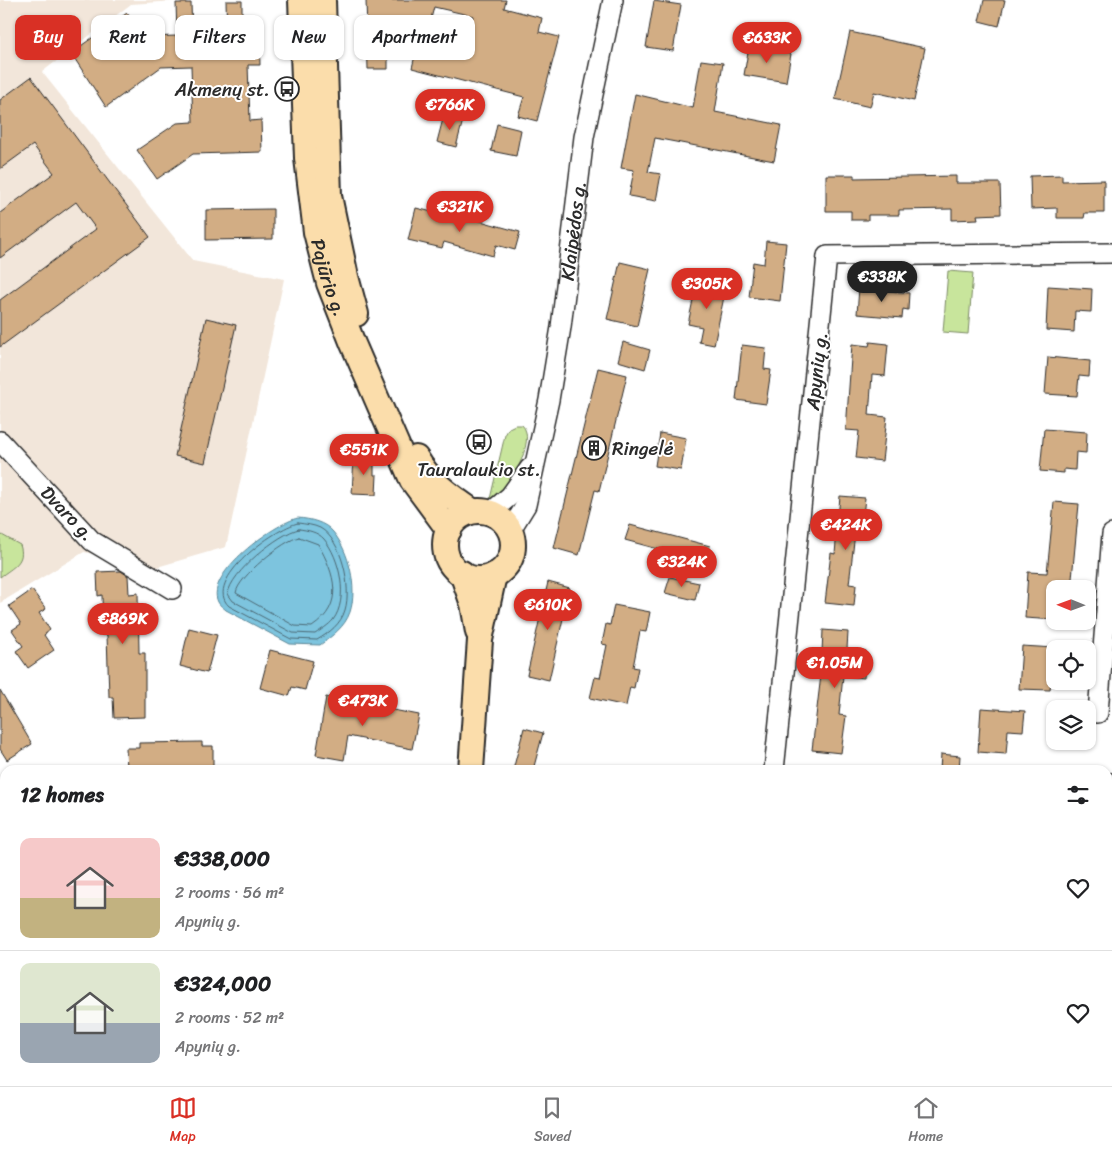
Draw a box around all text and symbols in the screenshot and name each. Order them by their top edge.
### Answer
chip: Buy [15,15,81,60]
chip: Rent [91,15,165,60]
chip: Filters [175,15,264,60]
chip: New [274,15,344,60]
chip: Apartment [354,15,475,60]
pin: €633K [732,22,802,64]
text: €633K [743,23,791,52]
place label: Akmenų st. [174,73,270,106]
bus stop icon: Akmenų st. [274,76,300,102]
pin: €766K [415,88,485,131]
text: €766K [426,90,474,119]
street label: Klaipėdos g. [551,179,596,282]
pin: €321K [425,190,495,233]
text: €321K [437,192,483,221]
street label: Pajūrio g. [301,235,357,322]
pin: €338K [847,260,917,303]
text: €338K [858,262,906,291]
pin: €305K [672,268,742,310]
text: €305K [682,269,732,298]
street label: Apynių g. [796,330,837,413]
bus stop icon: Tauralaukio st. [466,429,492,455]
place label: Ringelė [612,432,674,465]
pin: €551K [329,434,399,476]
text: €551K [341,435,387,464]
building icon: Ringelė [581,435,607,461]
place label: Tauralaukio st. [417,453,541,486]
street label: Dvaro g. [32,478,103,549]
pin: €424K [811,508,881,551]
text: €424K [821,510,871,539]
pin: €324K [647,546,717,588]
text: €324K [658,547,706,576]
north arrow [1046,580,1096,630]
map controls [1046,580,1096,750]
pin: €610K [513,588,583,631]
text: €610K [525,590,571,619]
pin: €869K [88,602,158,645]
text: €869K [99,604,147,633]
button: locate [1046,640,1096,690]
pin: €1.05M [794,646,876,689]
text: €1.05M [807,648,863,677]
pin: €473K [328,684,398,727]
text: €473K [339,686,387,715]
button: layers [1046,700,1096,750]
text: 12 homes [20,776,104,814]
icon: filters [1064,781,1092,809]
text: €338,000 [175,840,270,878]
icon: home [60,858,120,918]
icon: heart [1064,874,1092,902]
text: 2 rooms · 56 m² [175,878,284,907]
text: Apynių g. [175,907,241,936]
text: €324,000 [175,965,271,1003]
icon: home [60,983,120,1043]
icon: heart [1064,999,1092,1027]
text: 2 rooms · 52 m² [175,1003,284,1032]
text: Apynių g. [175,1032,241,1061]
tab: Map [169,1094,197,1149]
tab: Saved [534,1094,571,1149]
tab: Home [908,1094,943,1149]

